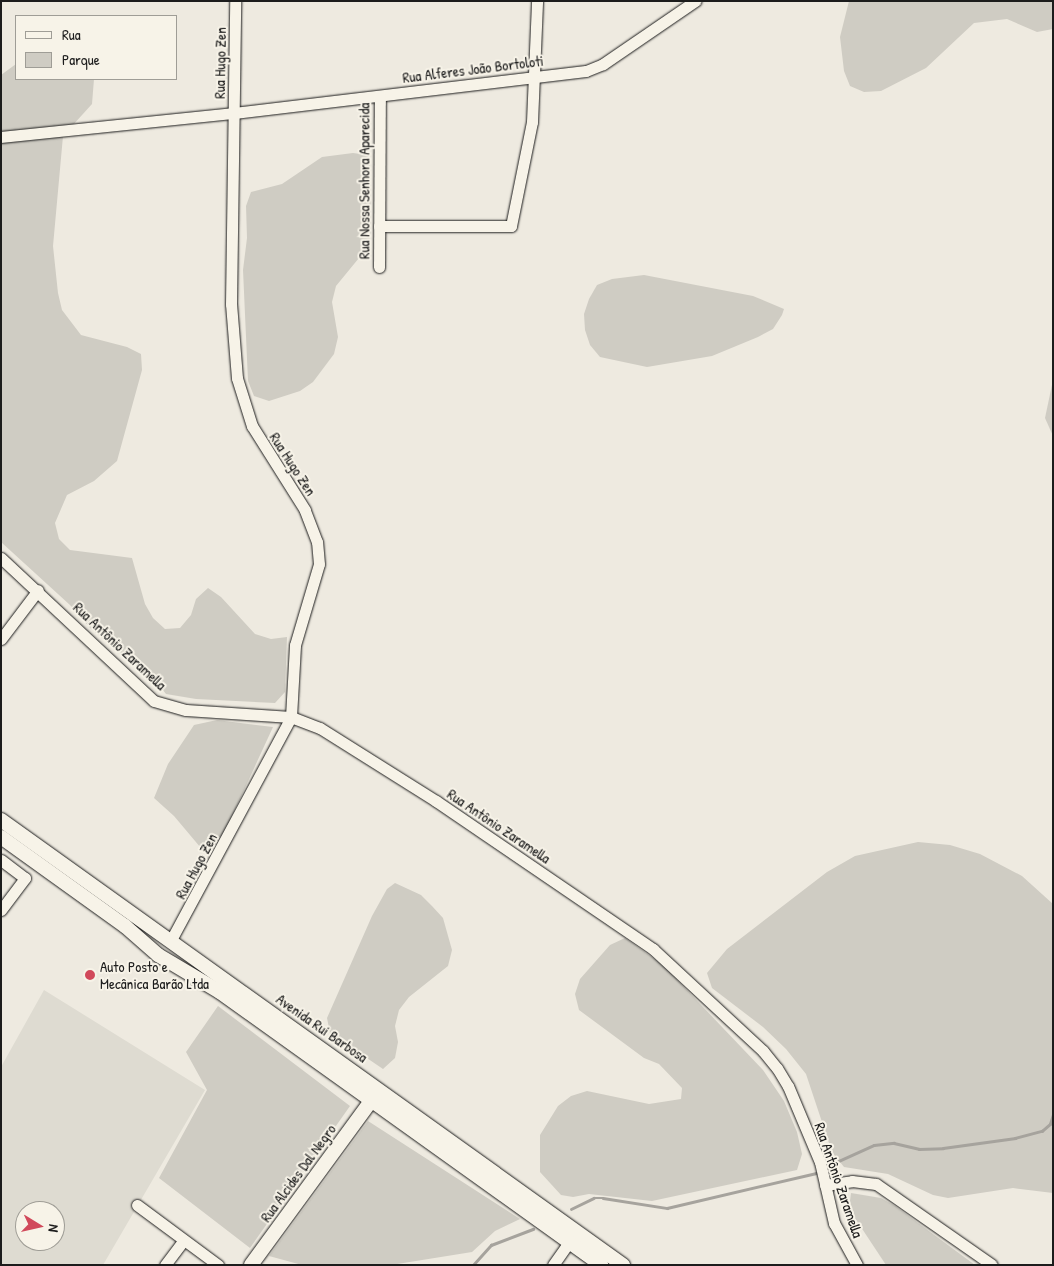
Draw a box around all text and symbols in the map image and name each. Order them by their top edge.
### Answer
legend [15,15,178,80]
text: Rua [62,24,81,45]
street label: Rua Hugo Zen [210,27,230,99]
text: Parque [62,49,100,70]
street label: Rua Alferes João Bortoloti [401,51,545,87]
street label: Rua Nossa Senhora Aparecida [355,103,373,259]
street label: Rua Hugo Zen [266,429,320,499]
street label: Rua Antônio Zaramella [70,598,170,694]
street label: Rua Antônio Zaramella [444,785,554,867]
street label: Rua Hugo Zen [171,830,221,902]
place label: Auto Posto e Mecânica Barão Ltda [100,957,209,992]
marker: Auto Posto e Mecânica Barão Ltda [84,969,96,981]
street label: Avenida Rui Barbosa [273,990,371,1066]
street label: Rua Antônio Zaramella [811,1120,867,1240]
street label: Rua Alcides Dal Negro [256,1121,340,1225]
north arrow [15,1201,65,1251]
text: N [44,1223,64,1233]

